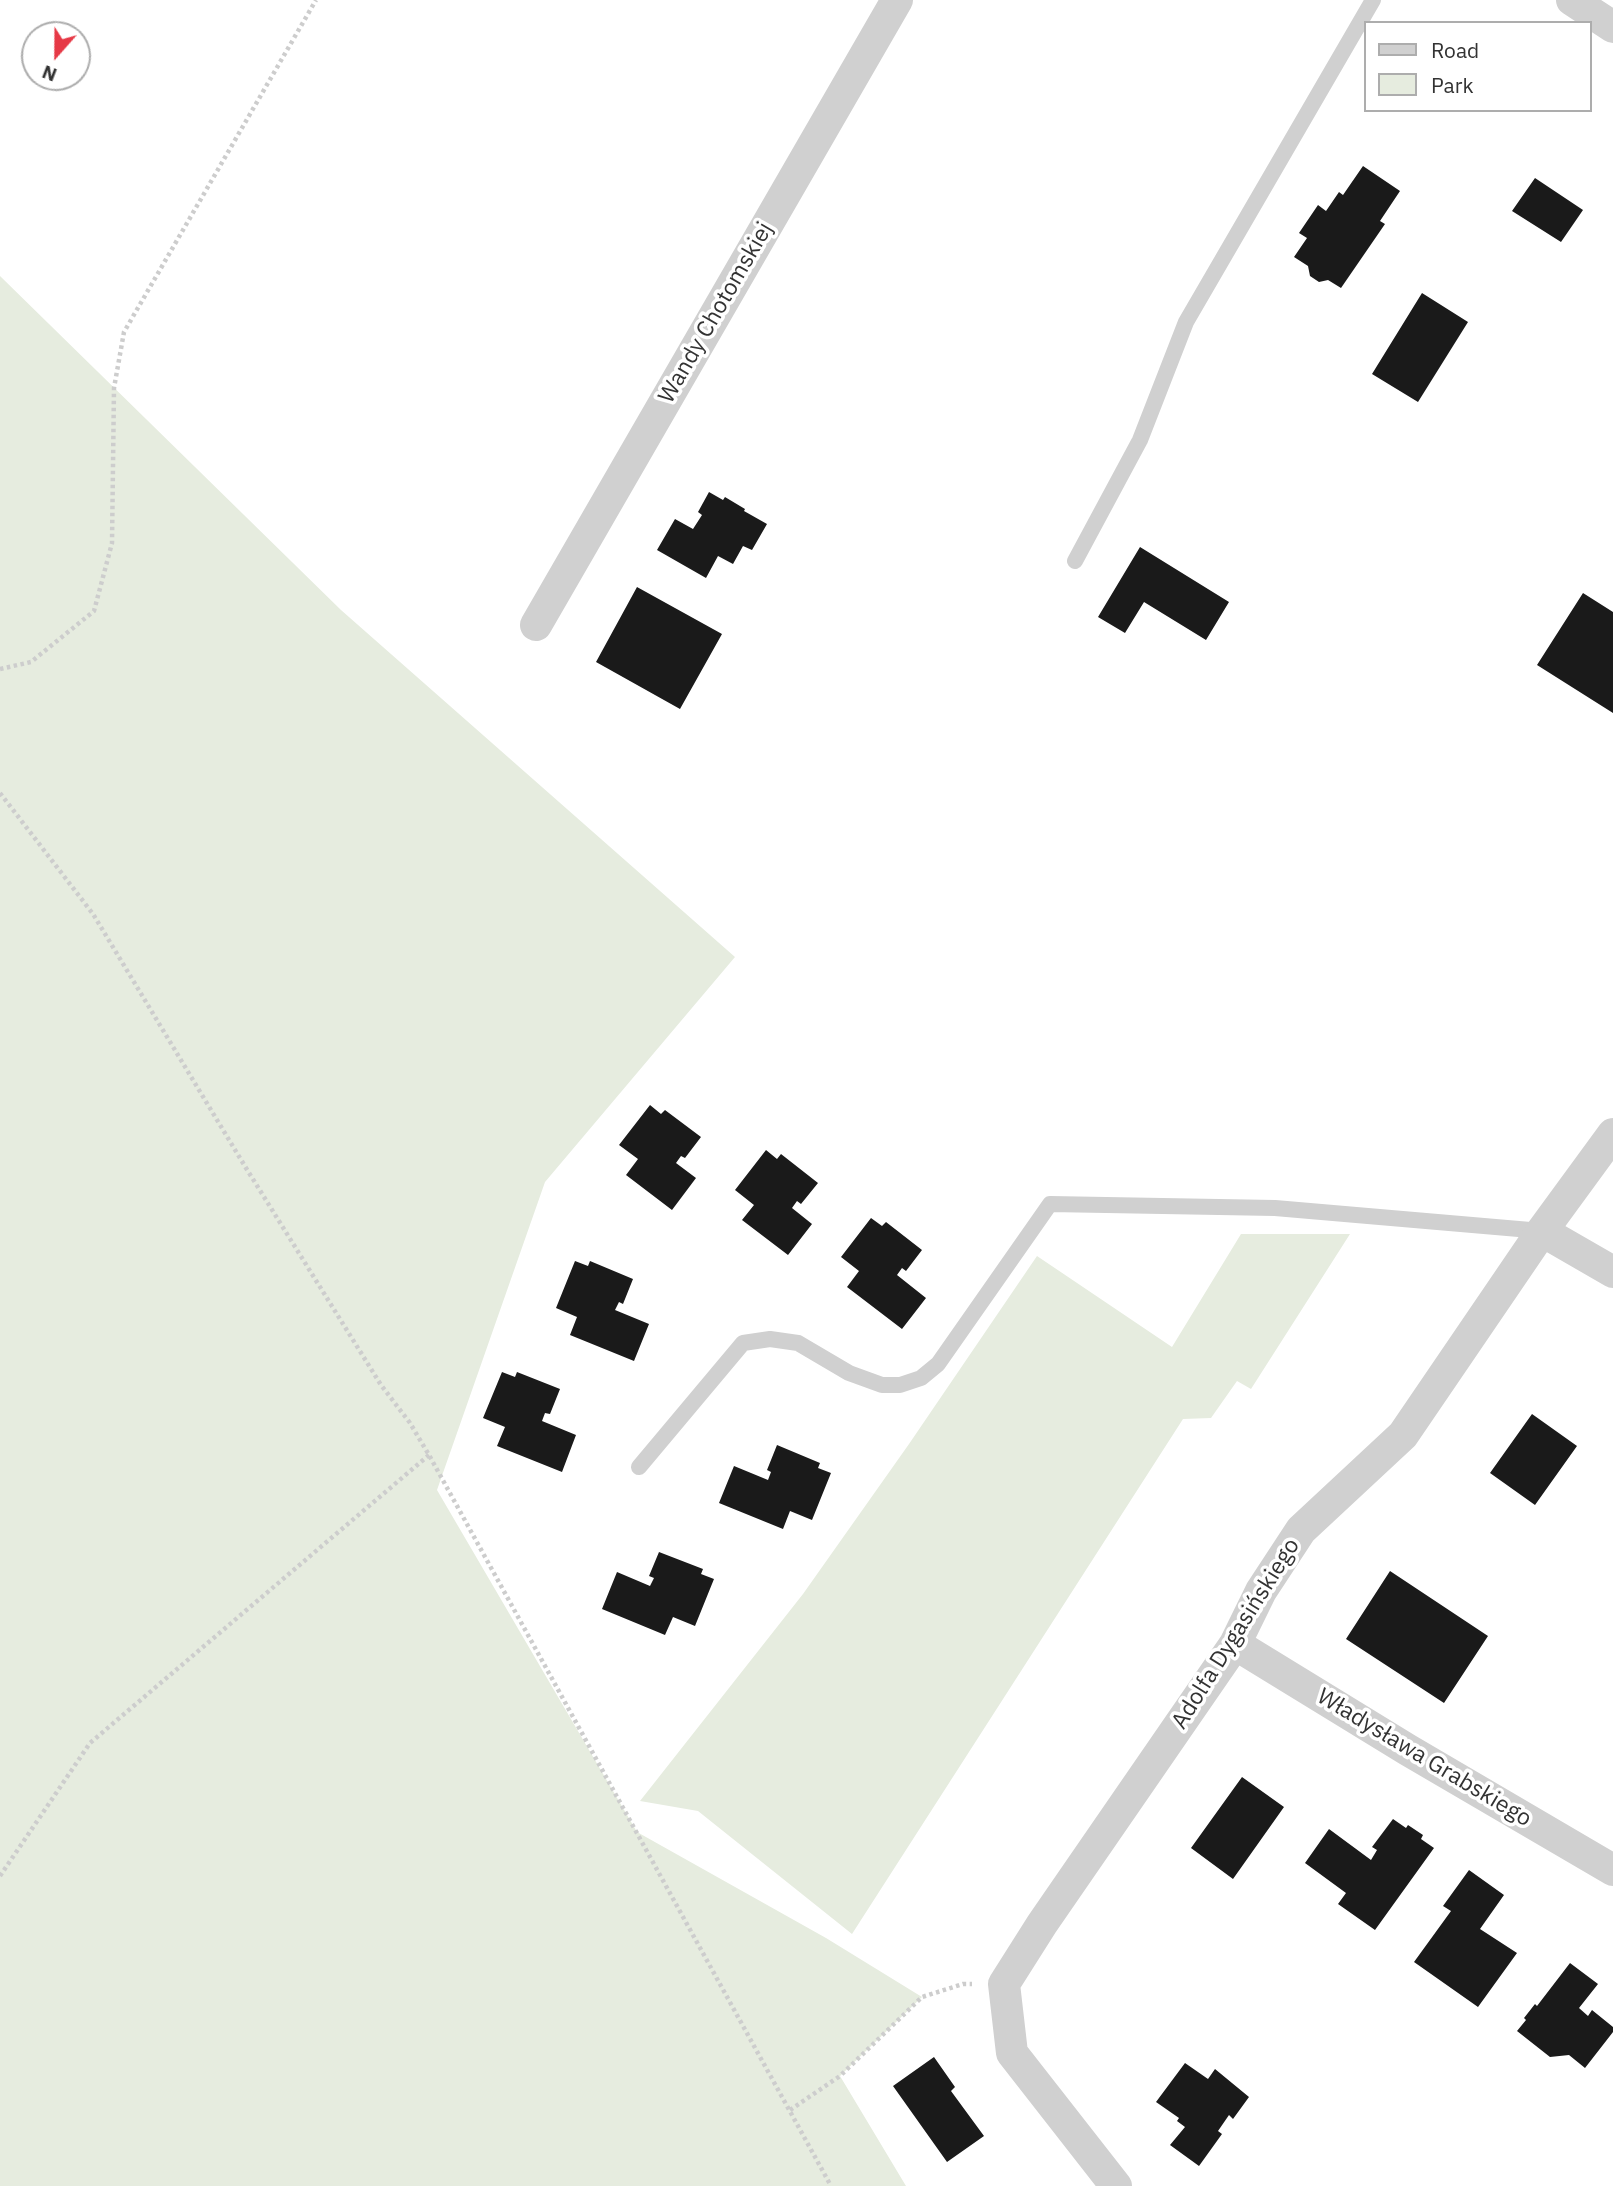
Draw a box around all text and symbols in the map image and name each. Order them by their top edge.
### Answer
north arrow [21,21,91,91]
legend [1364,21,1592,112]
text: Road [1431,36,1479,64]
text: N [38,60,60,87]
text: Park [1431,71,1474,99]
street label: Wandy Chotomskiej [653,218,779,408]
street label: Adolfa Dygasińskiego [1166,1534,1306,1734]
street label: Władysława Grabskiego [1312,1683,1536,1833]

